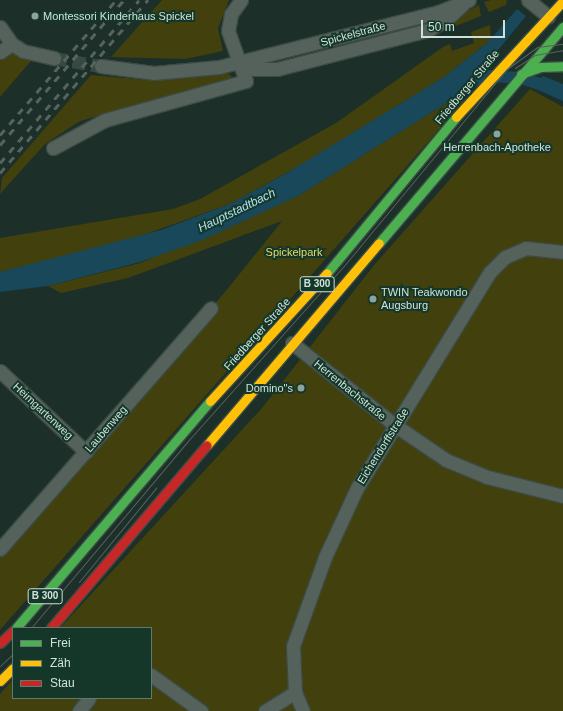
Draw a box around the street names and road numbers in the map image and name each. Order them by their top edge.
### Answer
street label: Spickelstraße [319,19,387,49]
street label: Friedberger Straße [432,47,502,127]
road number: B 300 [299,276,335,292]
street label: Friedberger Straße [221,295,293,373]
street label: Herrenbachstraße [311,357,389,423]
street label: Heimgartenweg [10,380,76,442]
street label: Laubenweg [82,403,130,455]
street label: Eichendorffstraße [354,406,412,486]
road number: B 300 [27,588,63,604]

